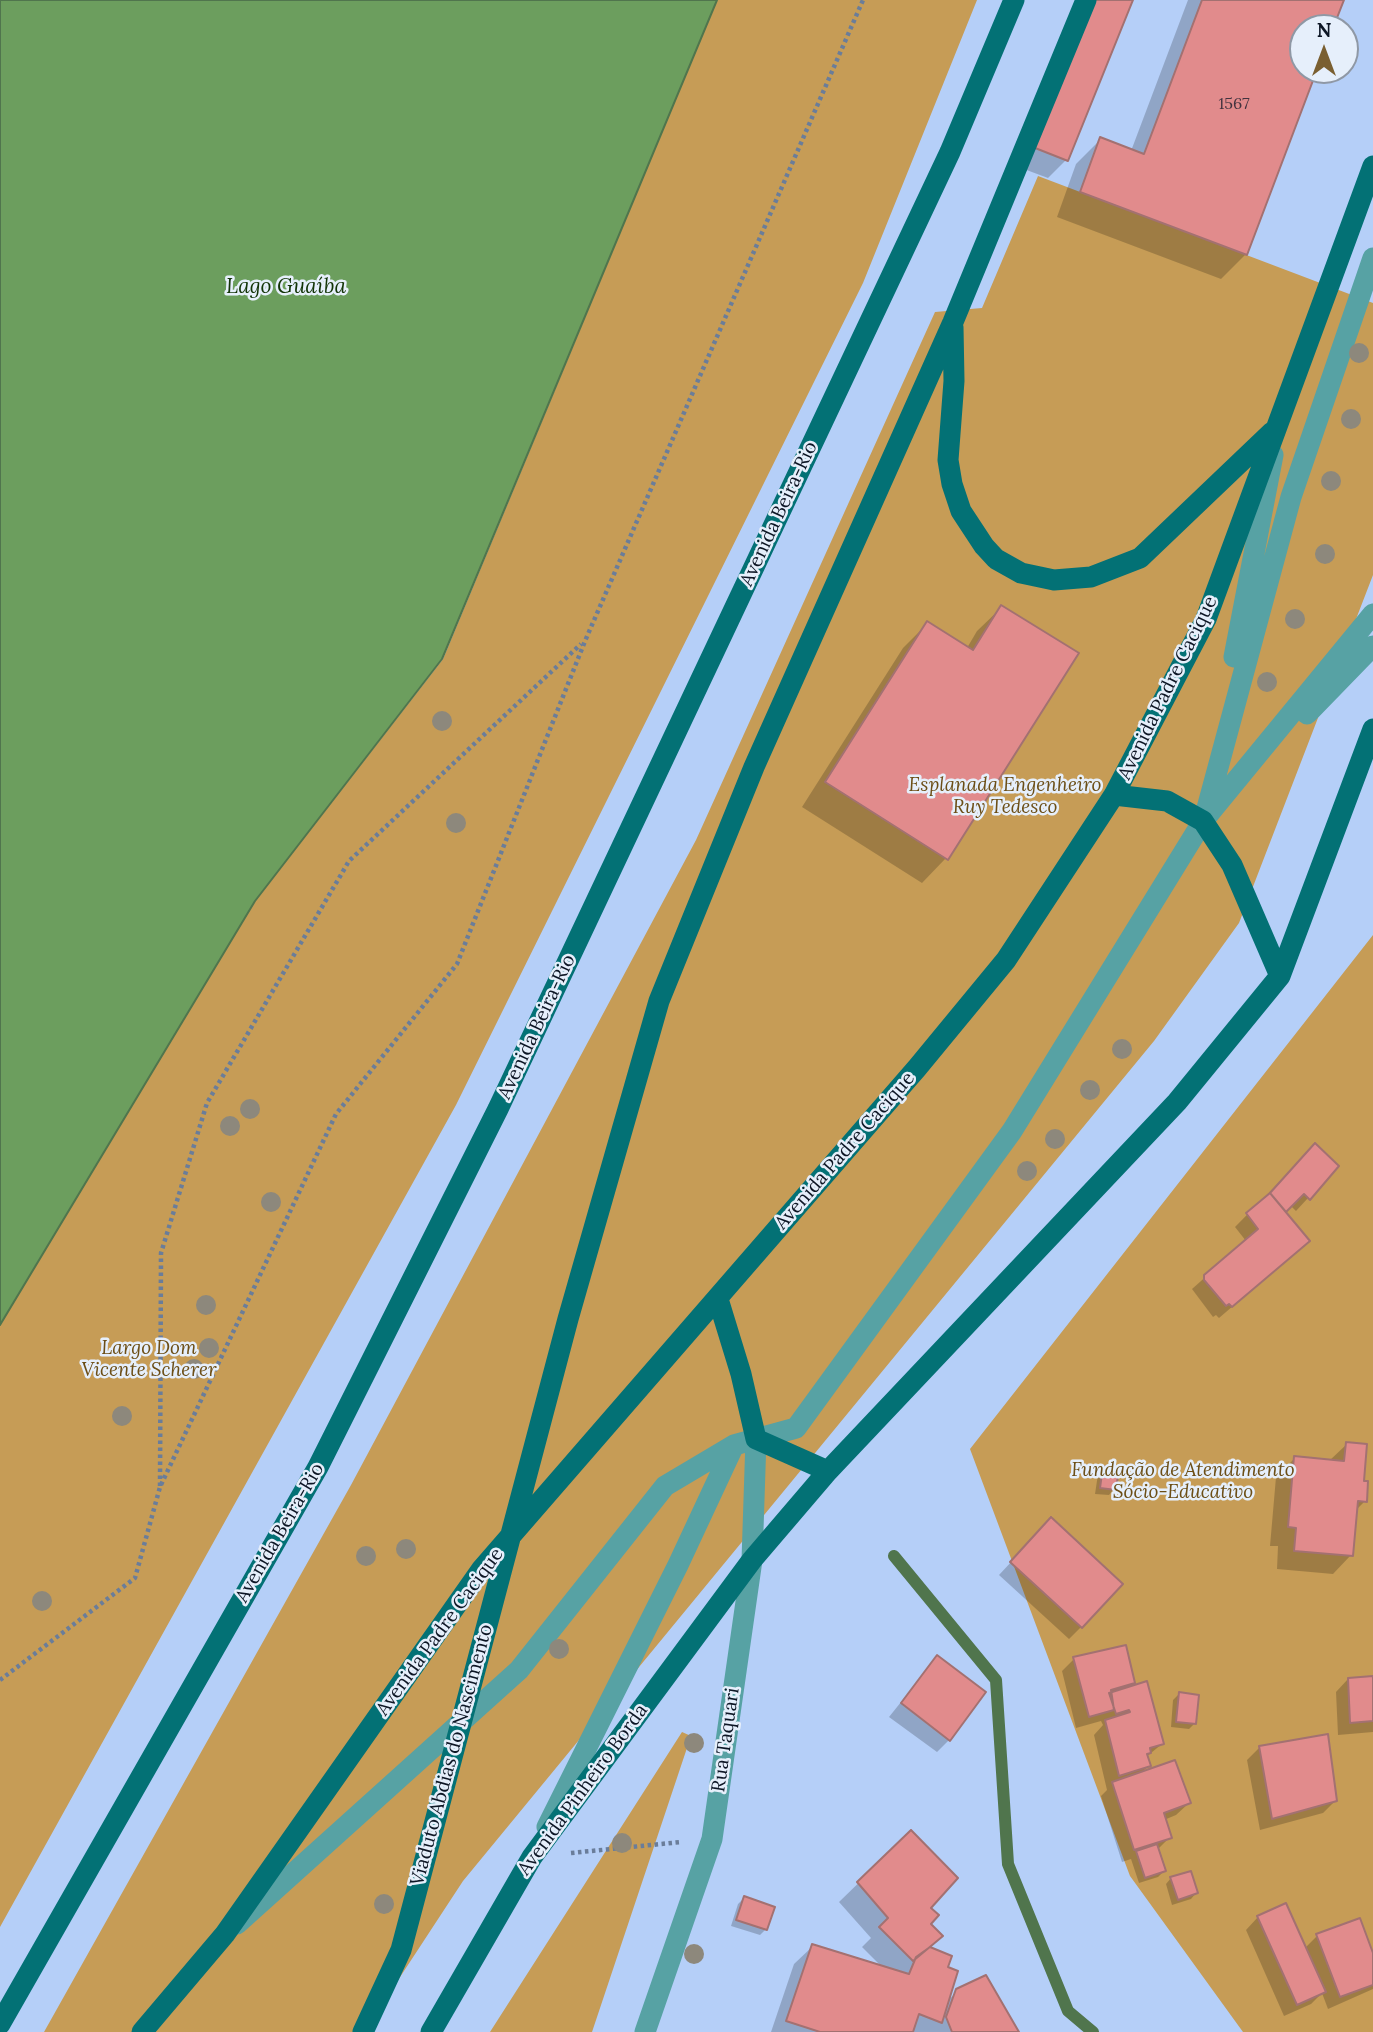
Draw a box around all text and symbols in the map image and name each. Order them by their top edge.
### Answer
north arrow [1289,14,1359,84]
text: N [1317,18,1331,42]
house number: 1567 [1218,94,1250,114]
water label: Lago Guaíba [226,274,346,300]
street label: Avenida Beira-Rio [735,438,823,590]
street label: Avenida Padre Cacique [1114,592,1222,784]
park label: Esplanada Engenheiro Ruy Tedesco [909,775,1101,819]
street label: Avenida Beira-Rio [493,951,581,1103]
street label: Avenida Padre Cacique [770,1068,920,1234]
park label: Largo Dom Vicente Scherer [81,1338,217,1382]
street label: Avenida Beira-Rio [231,1459,329,1607]
park label: Fundação de Atendimento Sócio-Educativo [1071,1460,1295,1504]
street label: Avenida Padre Cacique [372,1544,508,1720]
street label: Viaduto Abdias do Nascimento [406,1622,498,1888]
street label: Rua Taquari [707,1686,745,1794]
street label: Avenida Pinheiro Borda [513,1700,653,1880]

